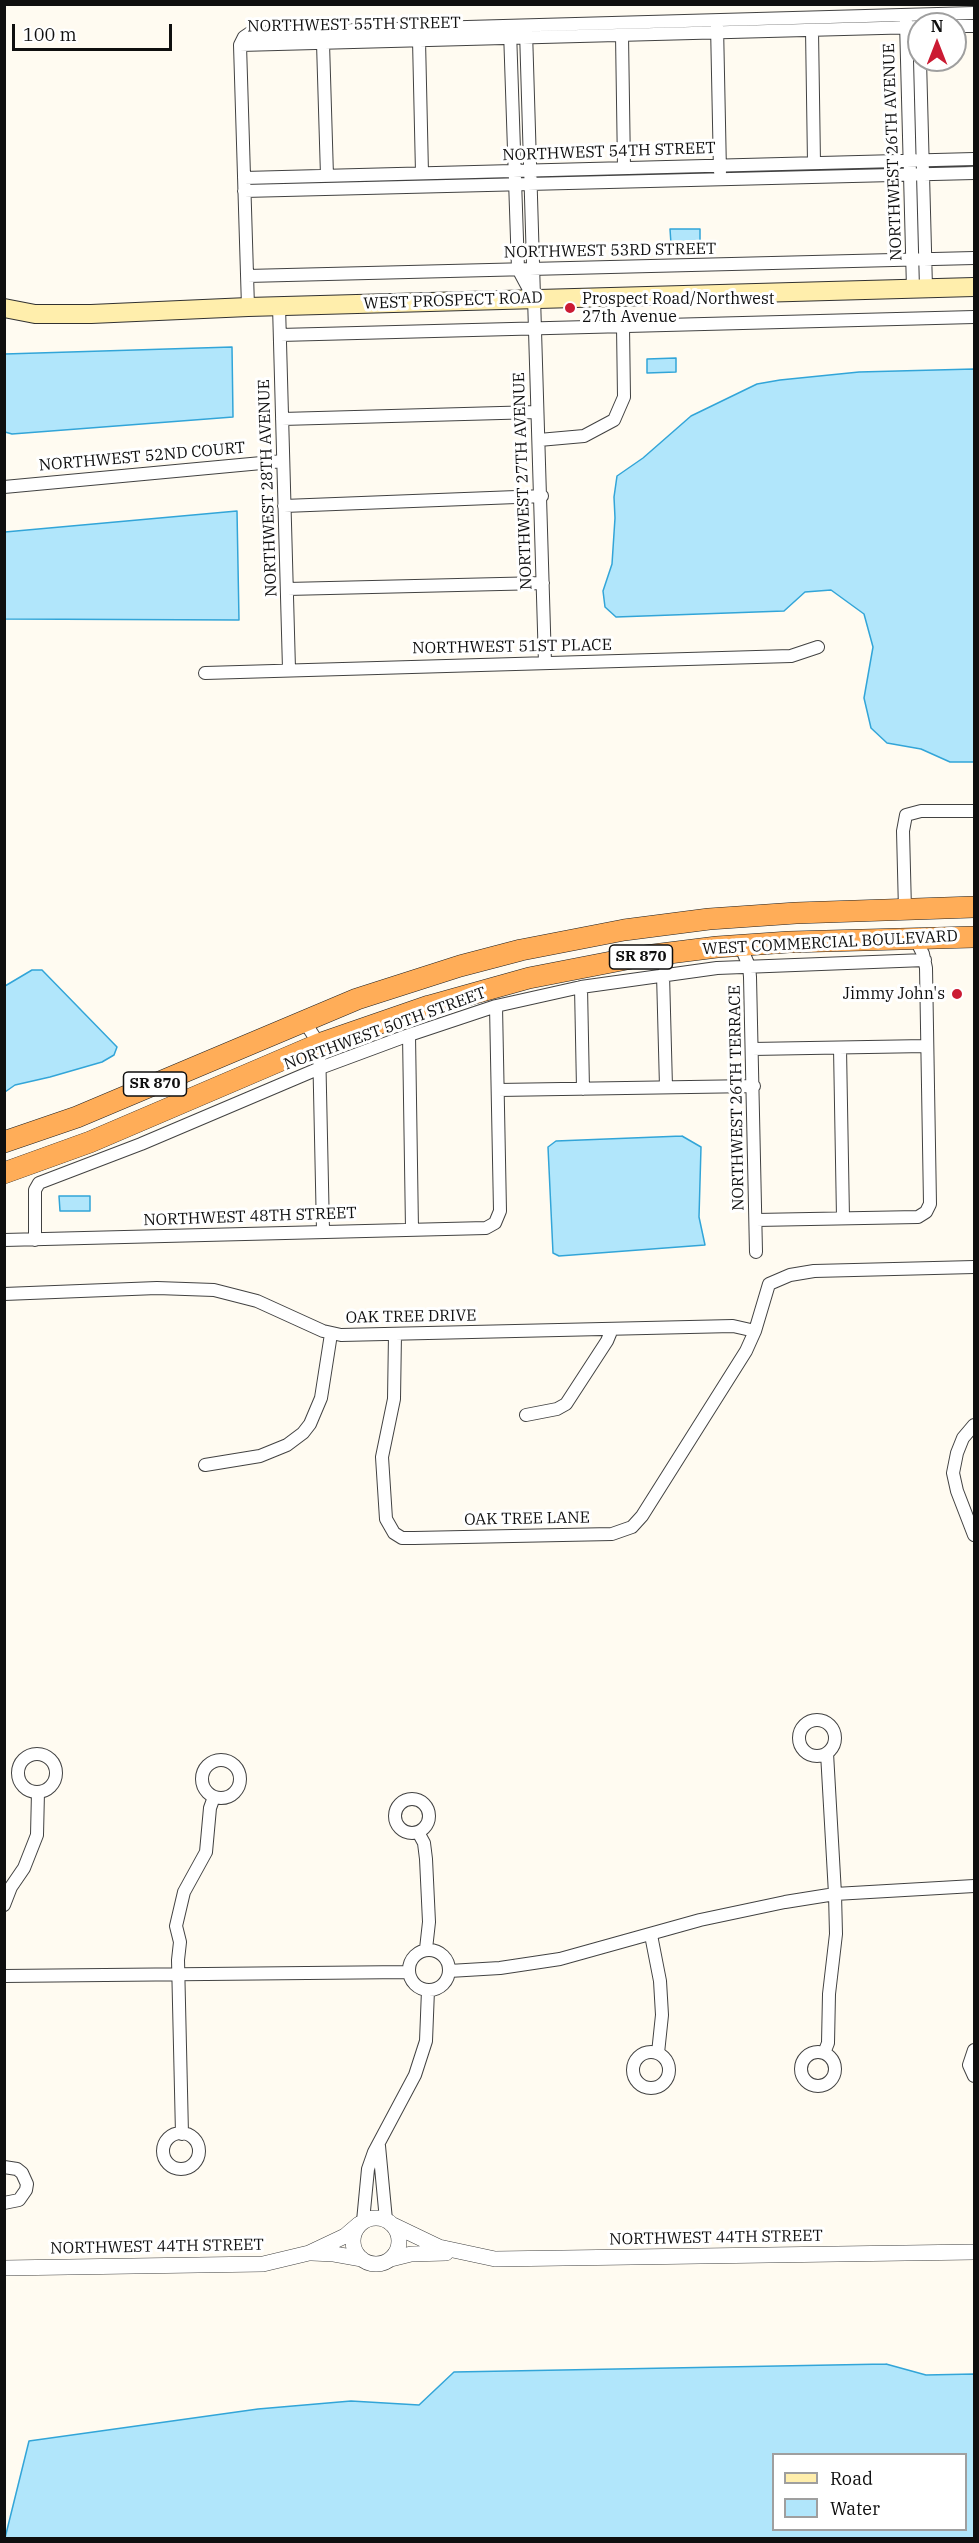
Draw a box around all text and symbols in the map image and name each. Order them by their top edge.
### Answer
scale bar [15,12,176,50]
north arrow [907,12,967,72]
street label: NORTHWEST 55TH STREET [247,14,461,36]
text: N [931,16,943,36]
text: 100 m [23,23,77,46]
street label: NORTHWEST 26TH AVENUE [880,43,906,261]
street label: NORTHWEST 54TH STREET [502,139,716,165]
street label: NORTHWEST 53RD STREET [504,240,716,262]
street label: WEST PROSPECT ROAD [363,288,543,314]
place label: Prospect Road/Northwest 27th Avenue [582,289,774,327]
marker: Prospect Road/Northwest 27th Avenue [563,301,577,315]
street label: NORTHWEST 27TH AVENUE [510,372,536,590]
street label: NORTHWEST 28TH AVENUE [255,379,281,597]
street label: NORTHWEST 52ND COURT [38,438,246,476]
street label: NORTHWEST 51ST PLACE [412,636,612,658]
street label: WEST COMMERCIAL BOULEVARD [702,927,958,959]
road number: SR 870 [610,945,672,969]
street label: NORTHWEST 50TH STREET [281,983,489,1075]
place label: Jimmy John's [843,984,945,1004]
street label: NORTHWEST 26TH TERRACE [725,985,749,1211]
marker: Jimmy John's [950,987,964,1001]
road number: SR 870 [124,1072,186,1096]
street label: NORTHWEST 48TH STREET [143,1204,357,1230]
street label: OAK TREE DRIVE [345,1306,477,1328]
street label: OAK TREE LANE [464,1508,590,1530]
street label: NORTHWEST 44TH STREET [609,2227,823,2249]
street label: NORTHWEST 44TH STREET [50,2236,264,2258]
legend [772,2453,967,2531]
text: Road [830,2467,873,2490]
text: Water [830,2497,880,2520]

